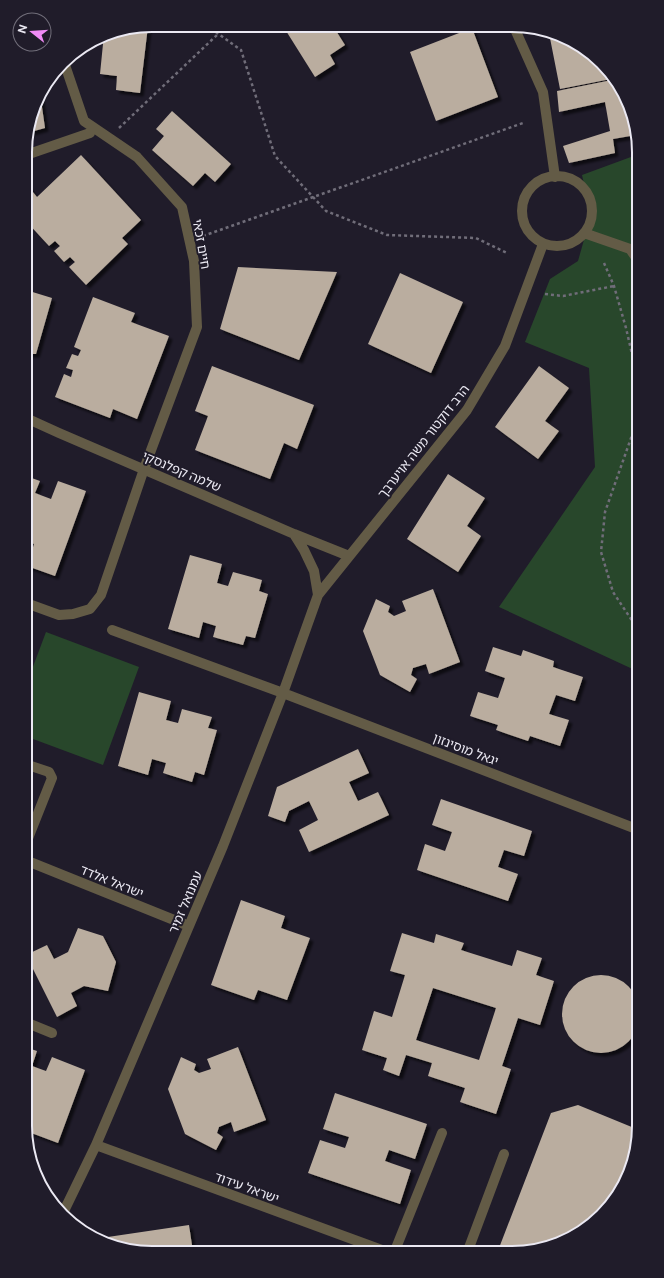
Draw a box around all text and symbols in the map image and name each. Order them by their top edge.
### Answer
north arrow [12,12,52,52]
text: N [15,23,29,35]
street label: חיים זכאי [190,218,213,270]
street label: הרב דוקטור משה אויערבך [374,382,472,501]
street label: שלמה קפלנסקי [140,448,223,495]
street label: יגאל מוסינזון [431,730,501,769]
street label: ישראל אלדד [78,862,146,901]
street label: עמנואל זמיר [166,868,205,936]
street label: ישראל עידוד [212,1169,281,1206]

